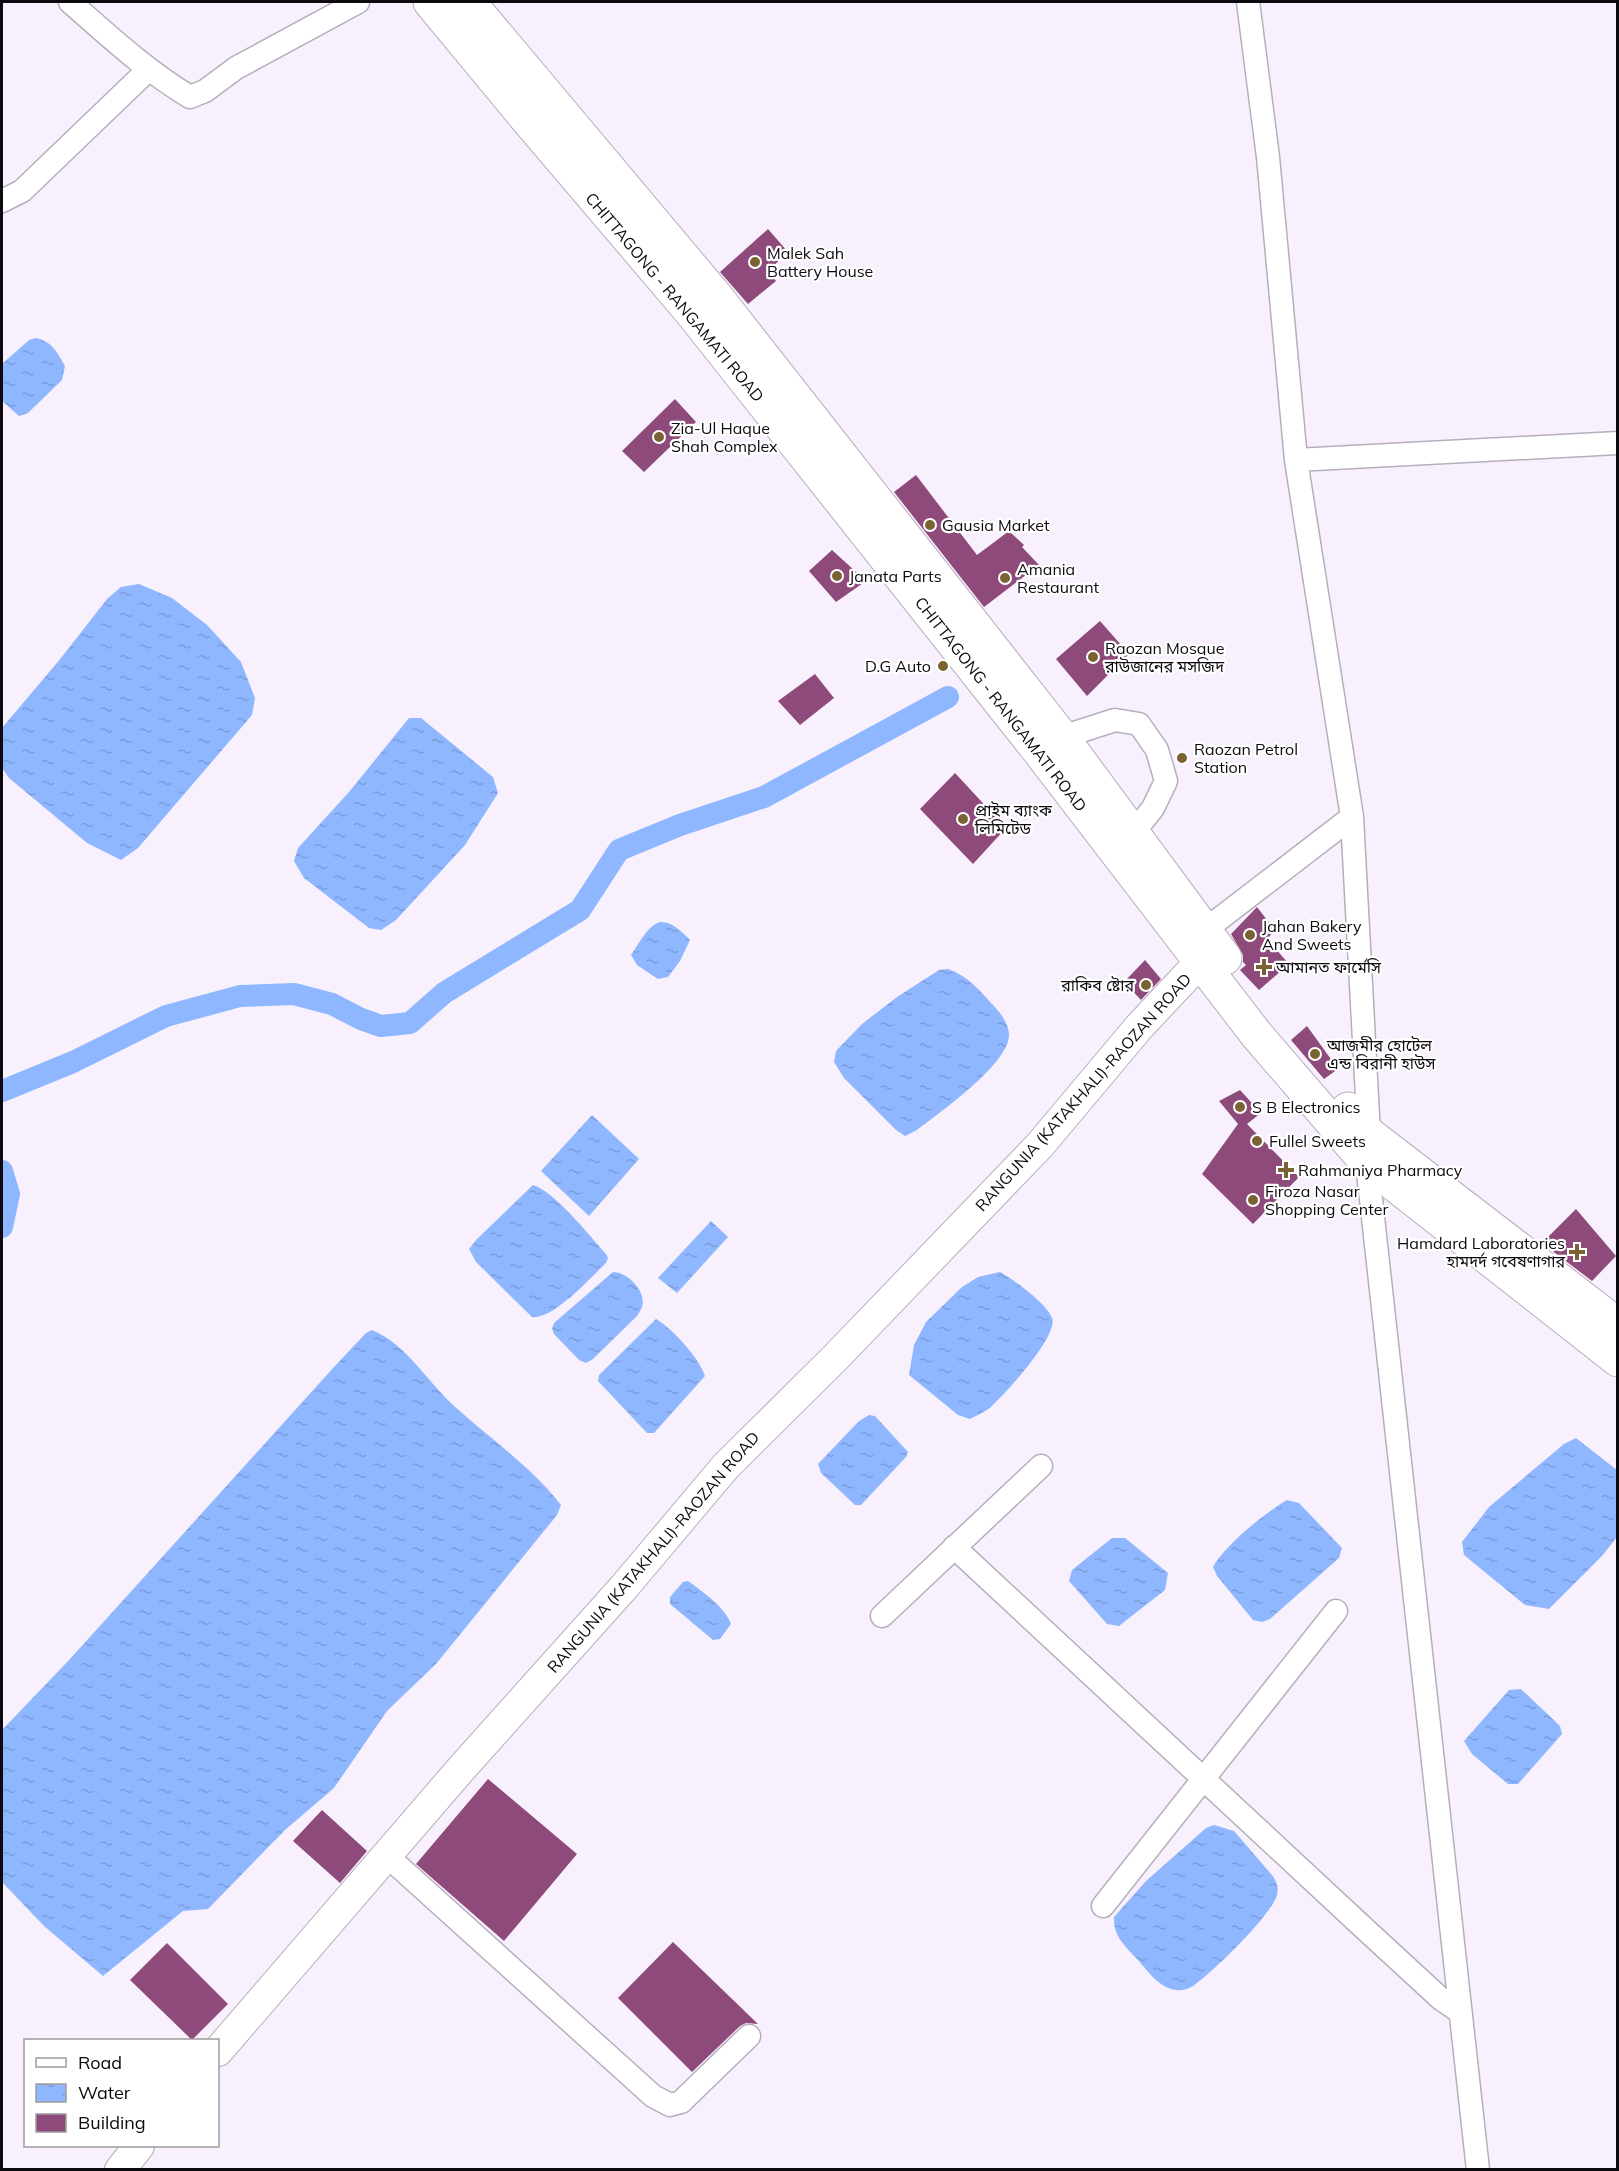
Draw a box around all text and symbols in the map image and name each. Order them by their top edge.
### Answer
street label: CHITTAGONG - RANGAMATI ROAD [581,188,769,406]
place label: Malek Sah Battery House [767,243,873,281]
marker: Malek Sah Battery House [748,255,762,269]
place label: Zia-Ul Haque Shah Complex [671,418,778,456]
marker: Zia-Ul Haque Shah Complex [652,430,666,444]
place label: Gausia Market [942,515,1050,535]
marker: Gausia Market [923,518,937,532]
place label: Amania Restaurant [1017,559,1100,597]
place label: Janata Parts [849,566,942,586]
marker: Janata Parts [830,569,844,583]
marker: Amania Restaurant [998,571,1012,585]
street label: CHITTAGONG - RANGAMATI ROAD [911,593,1091,815]
place label: Raozan Mosque রাউজানের মসজিদ [1104,638,1225,676]
marker: Raozan Mosque রাউজানের মসজিদ [1086,650,1100,664]
place label: D.G Auto [865,656,931,676]
marker: D.G Auto [936,659,950,673]
place label: Raozan Petrol Station [1194,739,1298,777]
marker: Raozan Petrol Station [1175,751,1189,765]
place label: প্রাইম ব্যাংক লিমিটেড [974,800,1053,838]
marker: প্রাইম ব্যাংক লিমিটেড [956,812,970,826]
place label: Jahan Bakery And Sweets [1262,916,1362,954]
marker: Jahan Bakery And Sweets [1243,928,1257,942]
place label: আমানত ফার্মেসি [1275,957,1382,977]
marker: আমানত ফার্মেসি [1257,960,1271,974]
street label: RANGUNIA (KATAKHALI)-RAOZAN ROAD [971,969,1195,1215]
place label: রাকিব ষ্টোর [1060,975,1134,995]
marker: রাকিব ষ্টোর [1139,978,1153,992]
place label: আজমীর হোটেল এন্ড বিরানী হাউস [1326,1035,1437,1073]
marker: আজমীর হোটেল এন্ড বিরানী হাউস [1308,1047,1322,1061]
place label: S B Electronics [1252,1097,1361,1117]
marker: S B Electronics [1233,1100,1247,1114]
place label: Fullel Sweets [1269,1131,1366,1151]
marker: Fullel Sweets [1250,1134,1264,1148]
place label: Rahmaniya Pharmacy [1298,1160,1463,1180]
marker: Rahmaniya Pharmacy [1279,1163,1293,1177]
place label: Firoza Nasar Shopping Center [1265,1181,1388,1219]
marker: Firoza Nasar Shopping Center [1246,1193,1260,1207]
place label: Hamdard Laboratories হামদর্দ গবেষণাগার [1397,1233,1565,1271]
marker: Hamdard Laboratories হামদর্দ গবেষণাগার [1570,1245,1584,1259]
street label: RANGUNIA (KATAKHALI)-RAOZAN ROAD [543,1427,763,1677]
legend [24,2039,219,2147]
text: Road [78,2051,122,2074]
text: Water [78,2081,131,2104]
text: Building [78,2111,146,2134]

